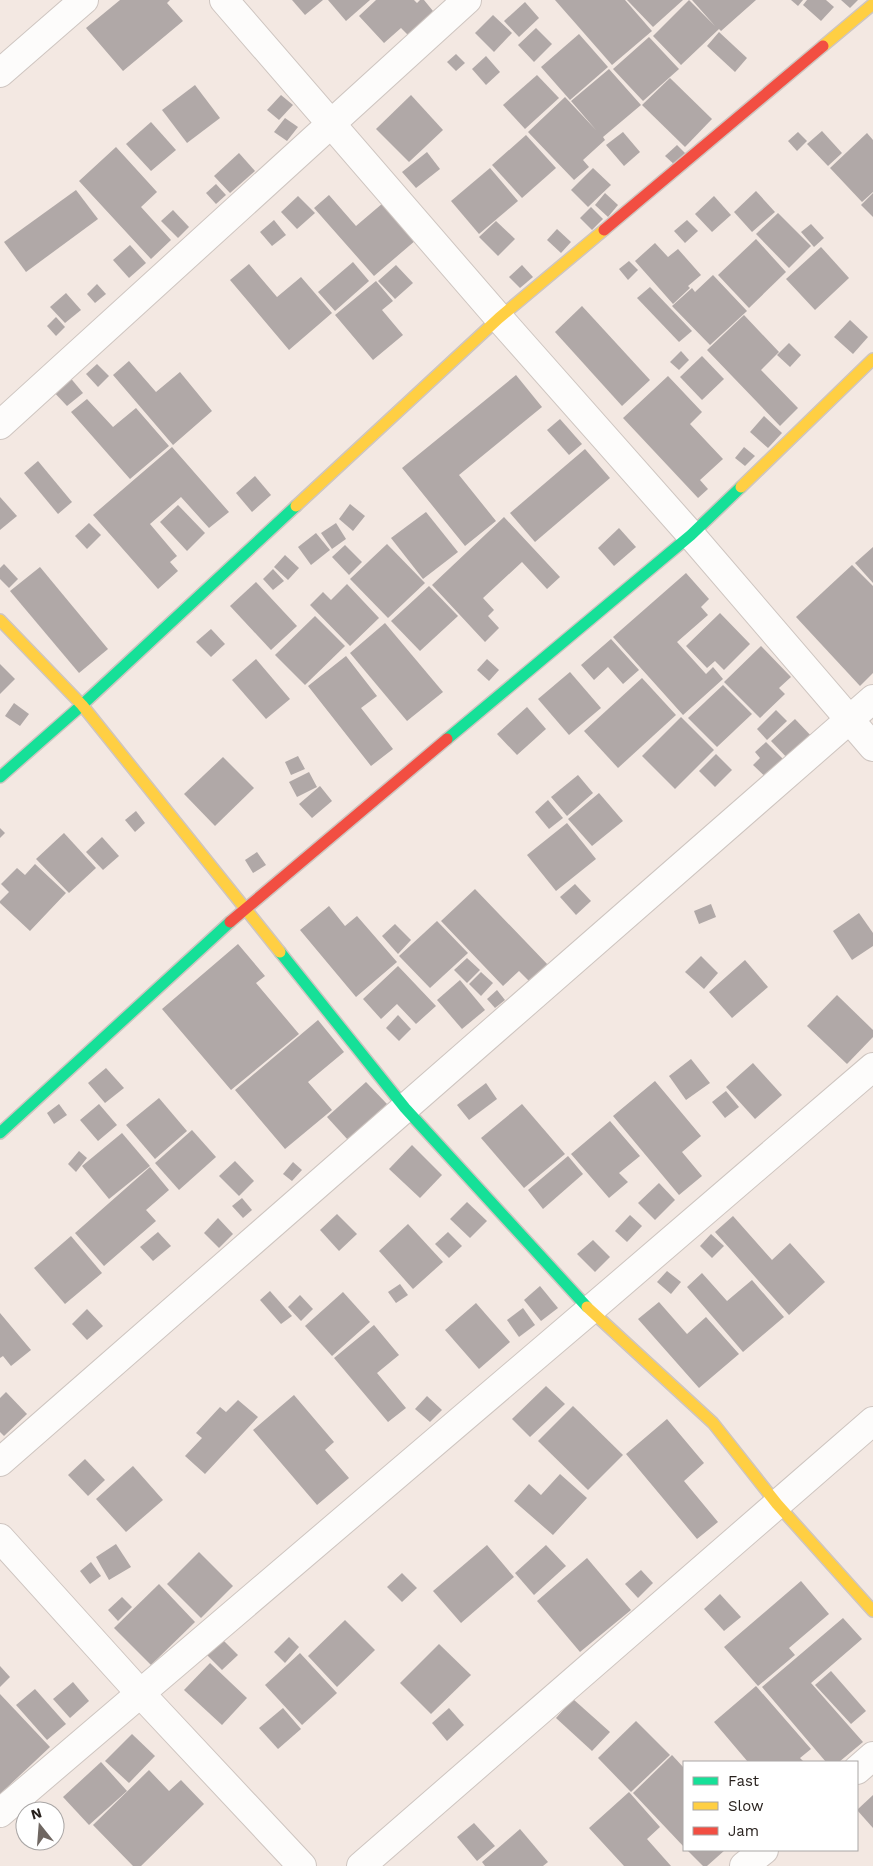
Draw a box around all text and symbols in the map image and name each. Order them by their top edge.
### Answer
legend [683,1761,858,1851]
text: Fast [728,1772,760,1790]
text: Slow [728,1797,764,1815]
north arrow [15,1801,65,1851]
text: N [29,1804,43,1823]
text: Jam [728,1822,759,1840]

